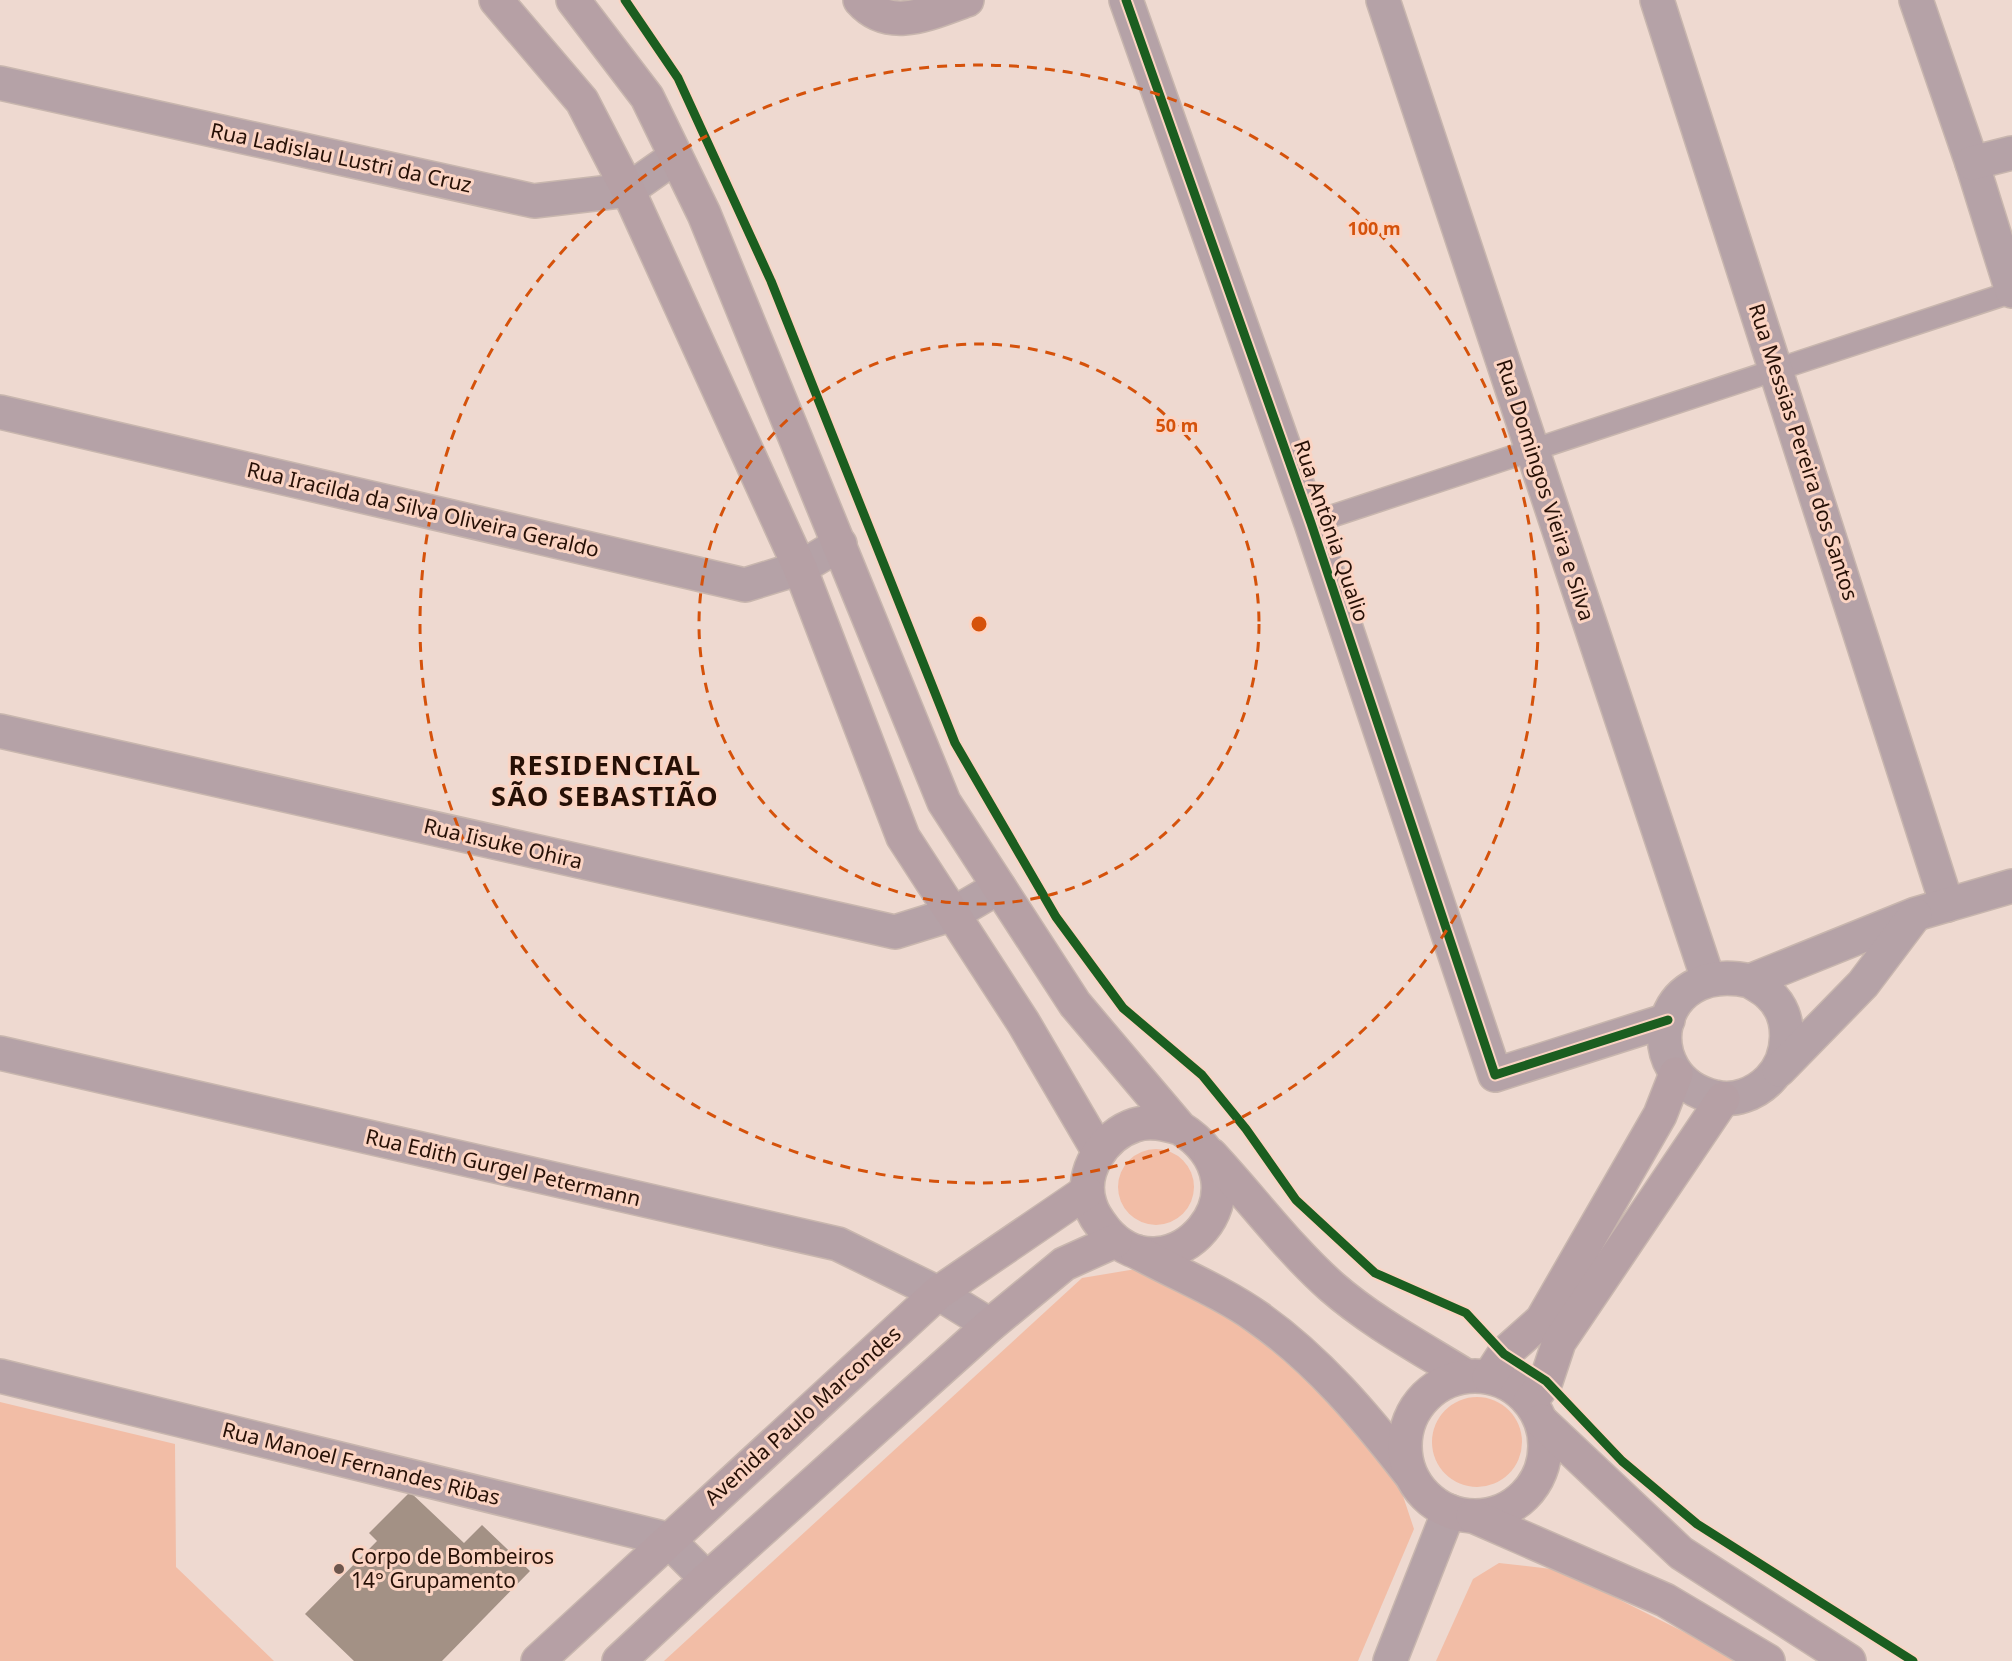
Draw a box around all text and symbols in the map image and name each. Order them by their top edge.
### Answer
street label: Rua Ladislau Lustri da Cruz [208,116,474,198]
text: 100 m [1347,216,1401,240]
street label: Rua Messias Pereira dos Santos [1743,300,1865,604]
street label: Rua Domingos Vieira e Silva [1490,355,1602,624]
text: 50 m [1156,413,1198,437]
street label: Rua Antônia Qualio [1288,436,1376,625]
street label: Rua Iracilda da Silva Oliveira Geraldo [244,455,602,563]
centre of rings [969,614,989,634]
district label: RESIDENCIAL SÃO SEBASTIÃO [491,746,719,814]
street label: Rua Iisuke Ohira [421,811,585,875]
street label: Rua Edith Gurgel Petermann [363,1122,644,1212]
street label: Avenida Paulo Marcondes [698,1319,907,1511]
street label: Rua Manoel Fernandes Ribas [219,1415,503,1511]
place label: Corpo de Bombeiros 14° Grupamento [351,1542,554,1594]
marker: Corpo de Bombeiros 14° Grupamento [332,1562,346,1576]

